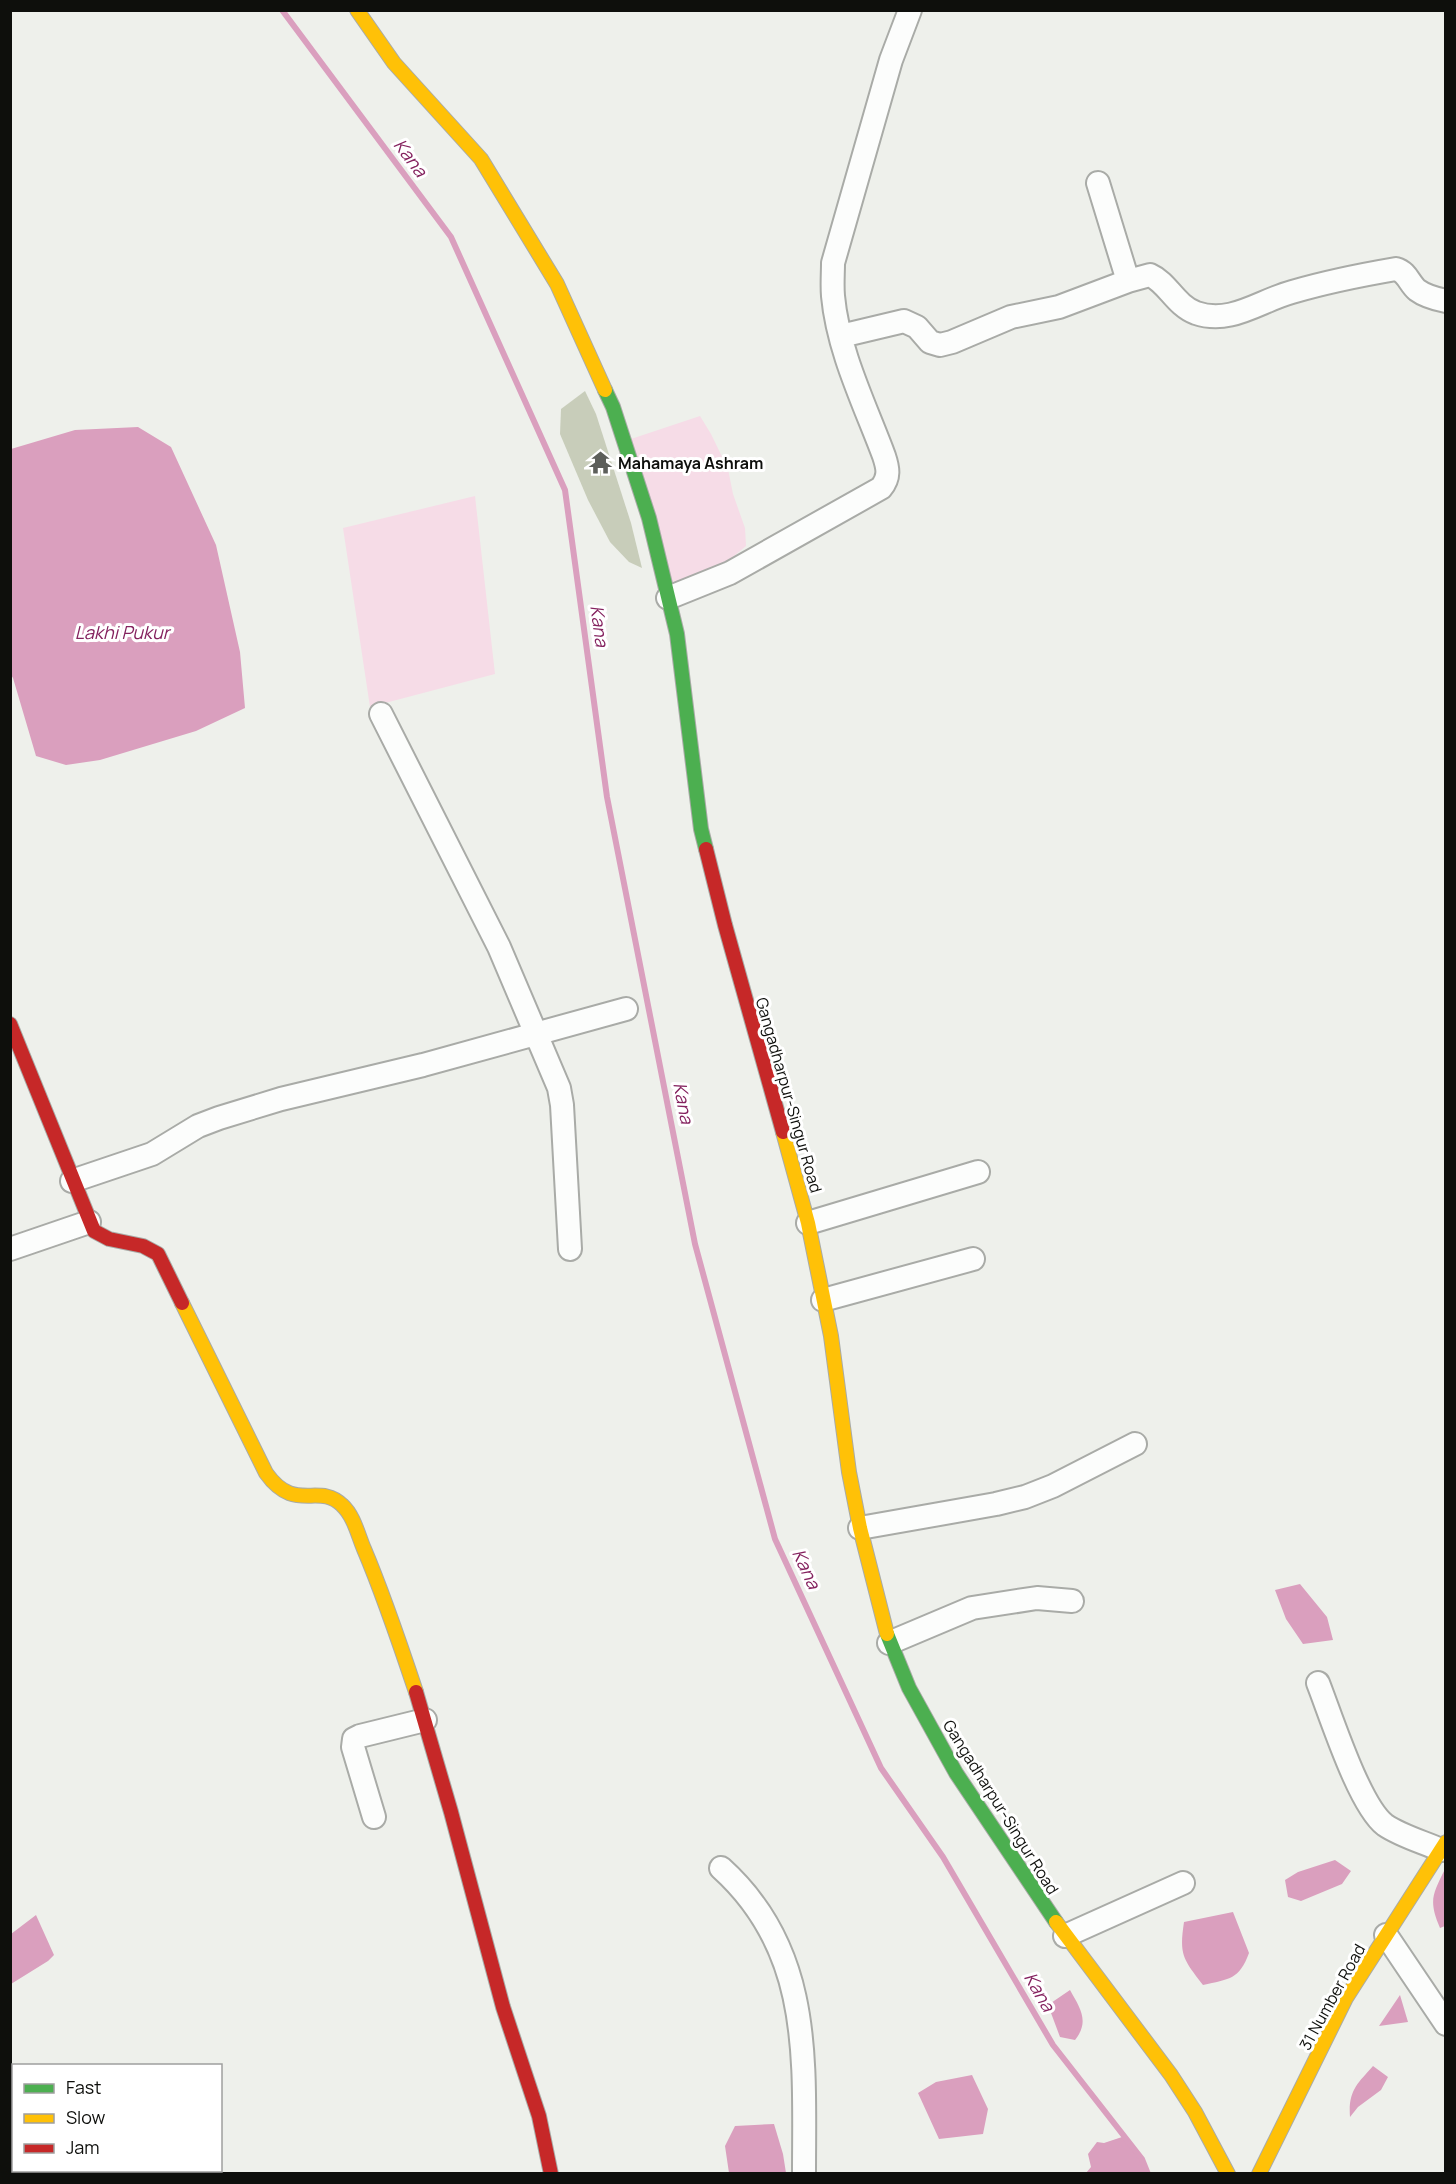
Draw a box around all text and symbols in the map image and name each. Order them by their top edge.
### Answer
water label: Kana [389,134,433,182]
temple icon: Mahamaya Ashram [587,450,613,476]
place label: Mahamaya Ashram [618,452,763,474]
water label: Kana [585,604,615,649]
water label: Lakhi Pukur [75,620,172,644]
street label: Gangadharpur-Singur Road [751,995,827,1195]
water label: Kana [668,1080,700,1126]
water label: Kana [787,1545,827,1593]
street label: Gangadharpur-Singur Road [938,1715,1064,1899]
street label: 31 Number Road [1294,1940,1370,2054]
water label: Kana [1019,1968,1061,2016]
legend [12,2064,222,2172]
text: Fast [66,2075,101,2099]
text: Slow [66,2105,106,2129]
text: Jam [66,2135,100,2159]

